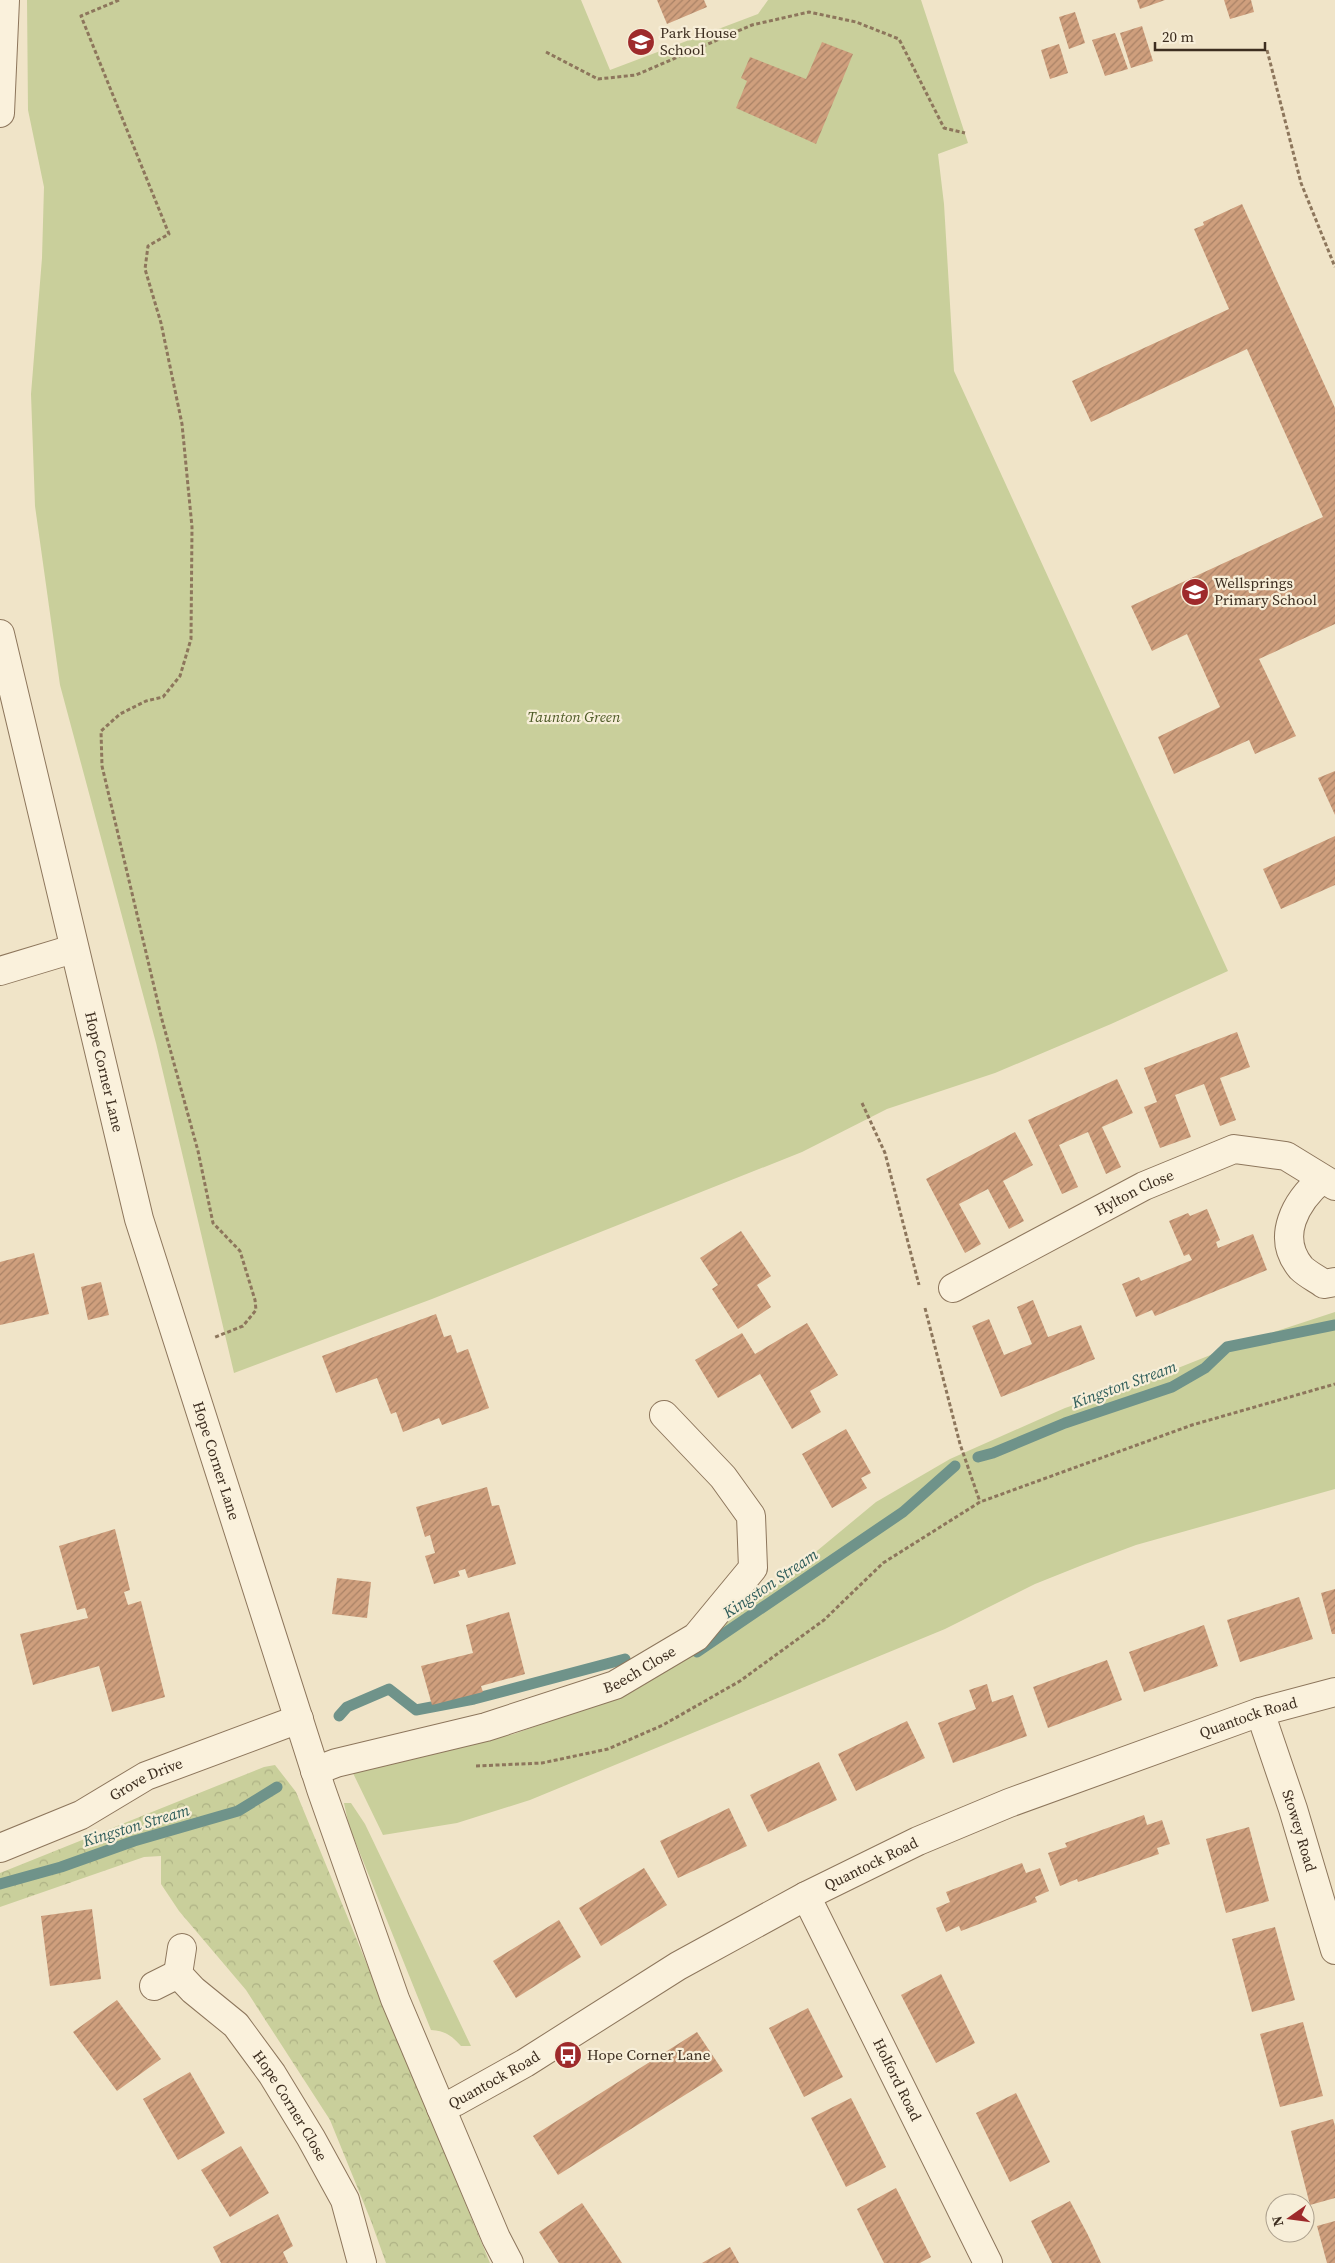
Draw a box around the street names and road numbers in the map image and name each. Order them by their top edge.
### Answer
street label: Hope Corner Lane [80,1009,129,1135]
street label: Hylton Close [1091,1164,1177,1220]
street label: Hope Corner Lane [188,1399,246,1523]
street label: Beech Close [600,1640,680,1698]
street label: Quantock Road [1196,1691,1300,1743]
street label: Grove Drive [105,1752,186,1806]
street label: Stowey Road [1277,1787,1322,1874]
street label: Quantock Road [821,1831,922,1895]
street label: Holford Road [868,2035,927,2125]
street label: Quantock Road [445,2045,544,2114]
street label: Hope Corner Close [248,2046,333,2165]

